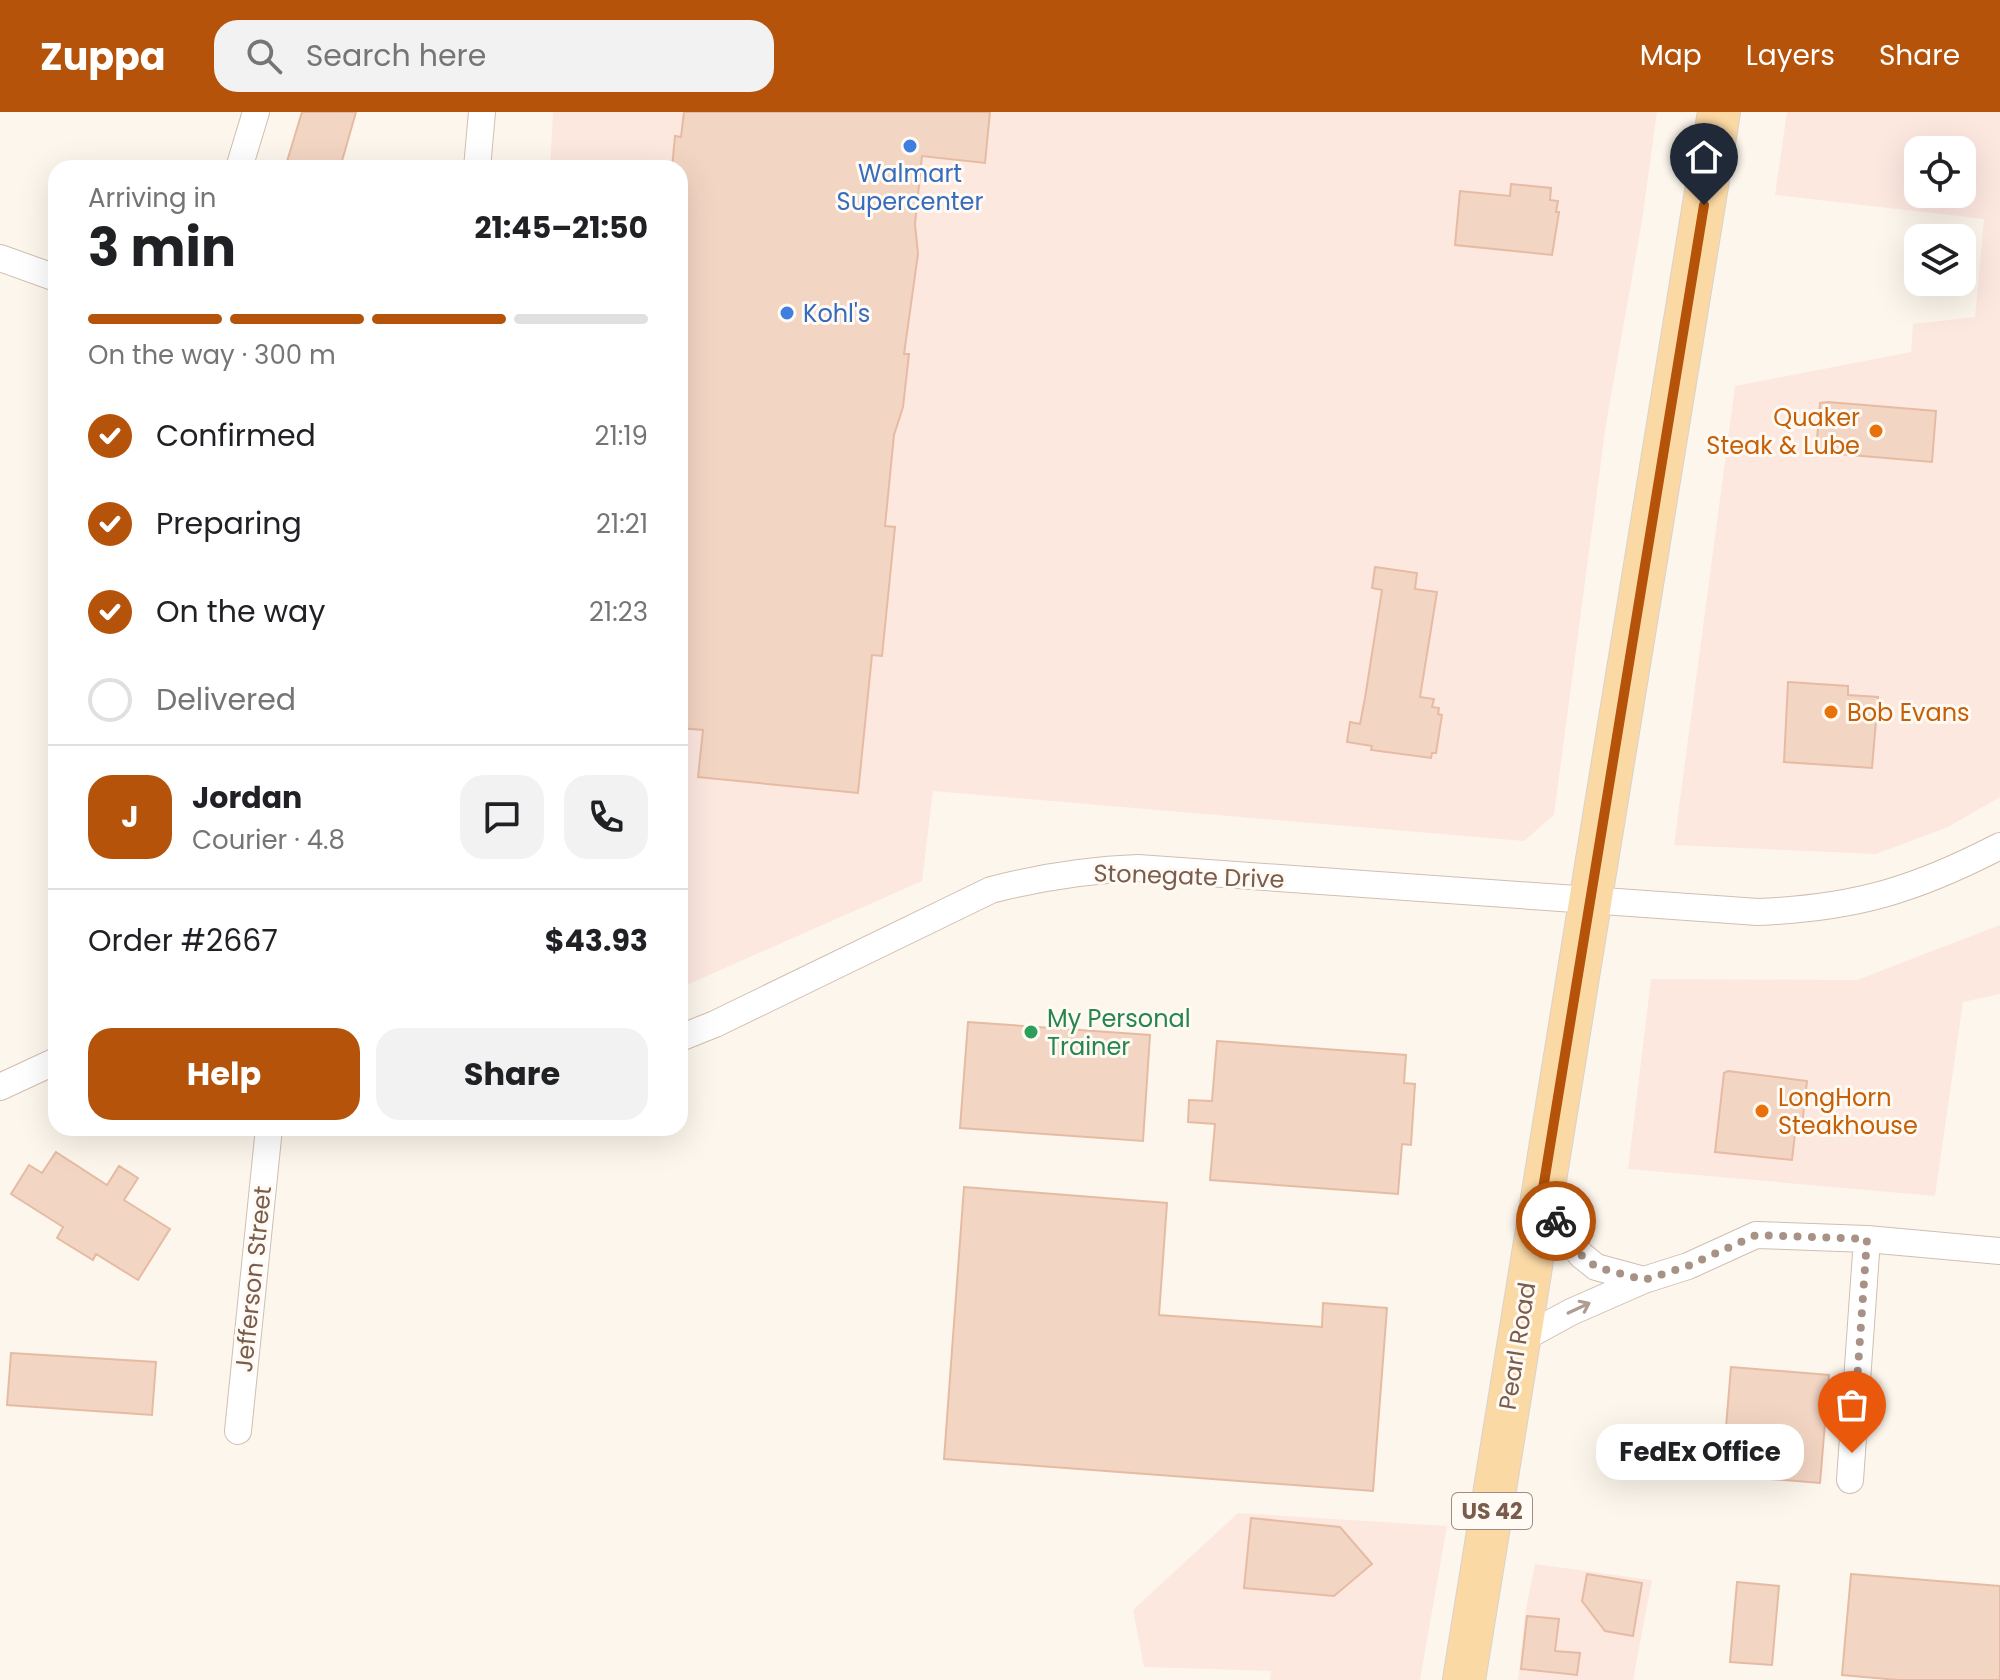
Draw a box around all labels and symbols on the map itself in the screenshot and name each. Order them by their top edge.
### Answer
pin [1670,123,1738,205]
marker: Walmart Supercenter [901,137,919,155]
place label: Walmart Supercenter [837,157,983,218]
place label: Kohl's [803,297,870,330]
marker: Kohl's [778,304,796,322]
place label: Quaker Steak & Lube [1706,401,1860,462]
marker: Quaker Steak & Lube [1867,422,1885,440]
place label: Bob Evans [1847,696,1970,729]
marker: Bob Evans [1822,703,1840,721]
street label: Stonegate Drive [1093,856,1285,896]
place label: My Personal Trainer [1047,1002,1191,1063]
marker: My Personal Trainer [1022,1023,1040,1041]
place label: LongHorn Steakhouse [1778,1081,1918,1142]
marker: LongHorn Steakhouse [1753,1102,1771,1120]
courier [1516,1181,1596,1261]
street label: Jefferson Street [227,1184,279,1374]
street label: Pearl Road [1491,1280,1543,1412]
one-way arrow [1566,1300,1591,1315]
pin [1818,1371,1886,1453]
callout: FedEx Office [1596,1425,1804,1481]
road number: US 42 [1452,1493,1532,1529]

